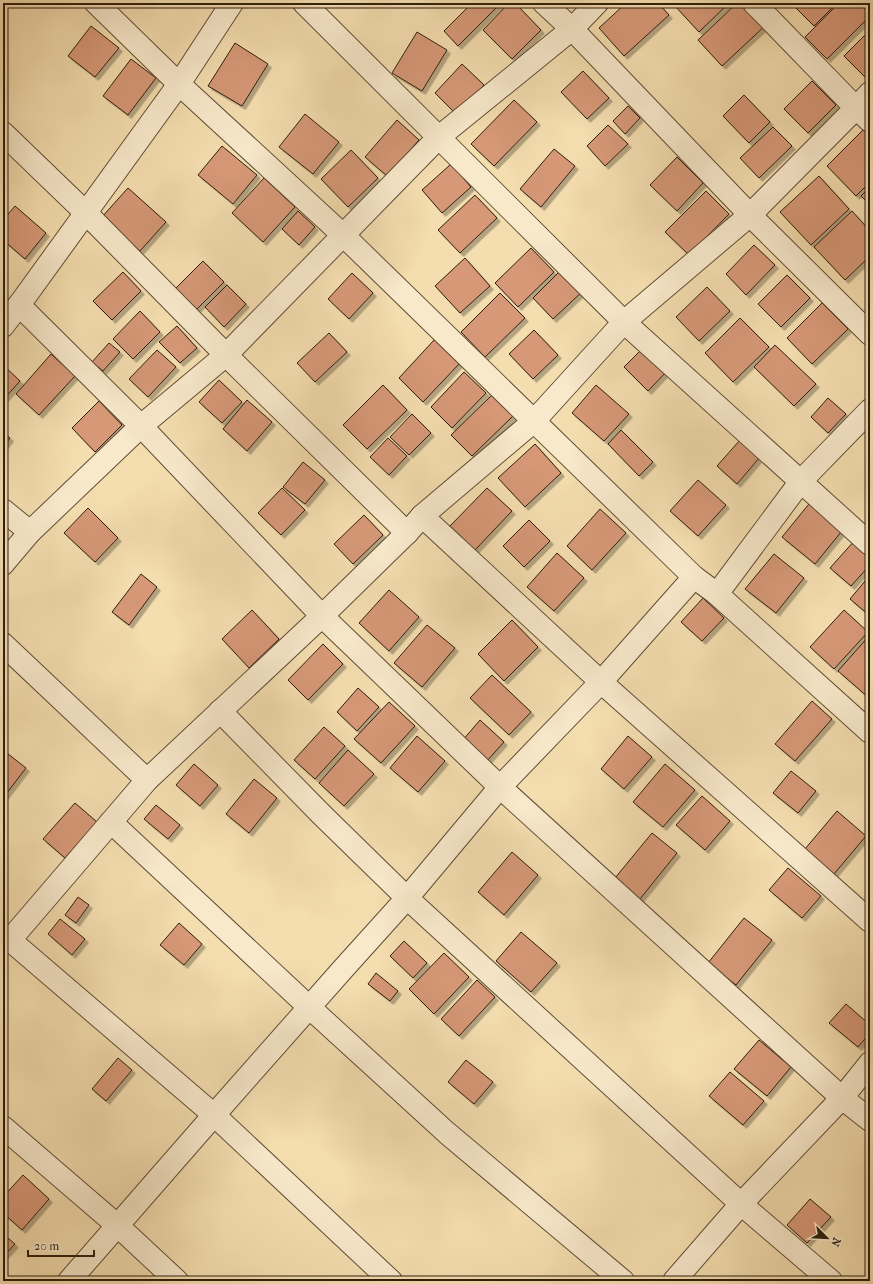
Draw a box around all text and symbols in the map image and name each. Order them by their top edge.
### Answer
north arrow [807,1218,847,1258]
scale bar [28,1232,94,1258]
text: N [828,1235,843,1249]
text: 20 m [34,1239,59,1253]

